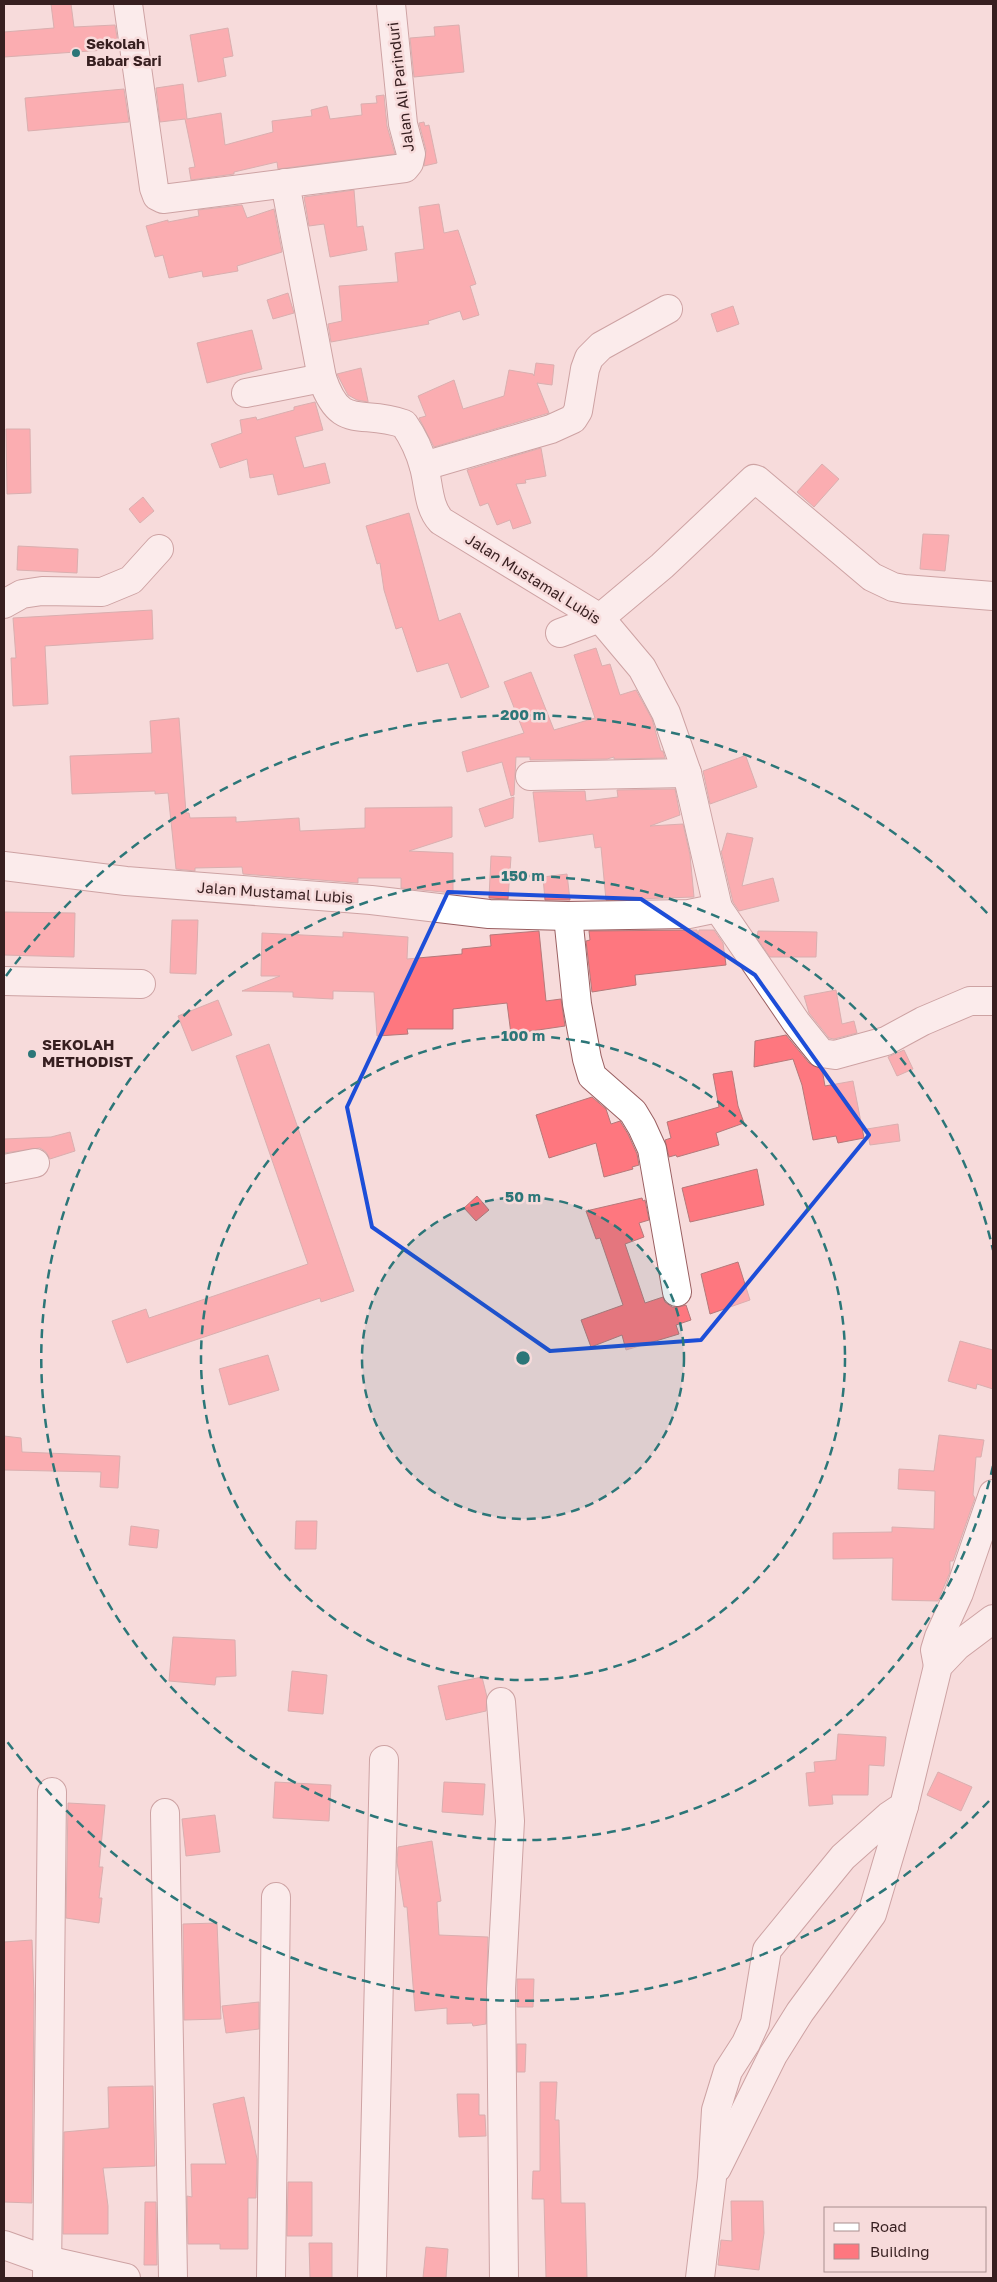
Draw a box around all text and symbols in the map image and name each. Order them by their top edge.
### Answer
street label: Jalan Ali Parinduri [383,21,417,153]
place label: Sekolah Babar Sari [86,34,162,69]
marker: Sekolah Babar Sari [70,47,82,59]
street label: Jalan Mustamal Lubis [462,529,605,627]
text: 200 m [500,705,546,723]
text: 150 m [501,866,545,884]
street label: Jalan Mustamal Lubis [196,878,354,906]
text: 100 m [501,1026,545,1044]
place label: SEKOLAH METHODIST [42,1035,133,1070]
marker: SEKOLAH METHODIST [26,1048,38,1060]
text: 50 m [505,1187,541,1205]
centre of rings [514,1349,532,1367]
legend [824,2207,987,2272]
text: Road [870,2217,907,2235]
text: Building [870,2242,930,2260]

